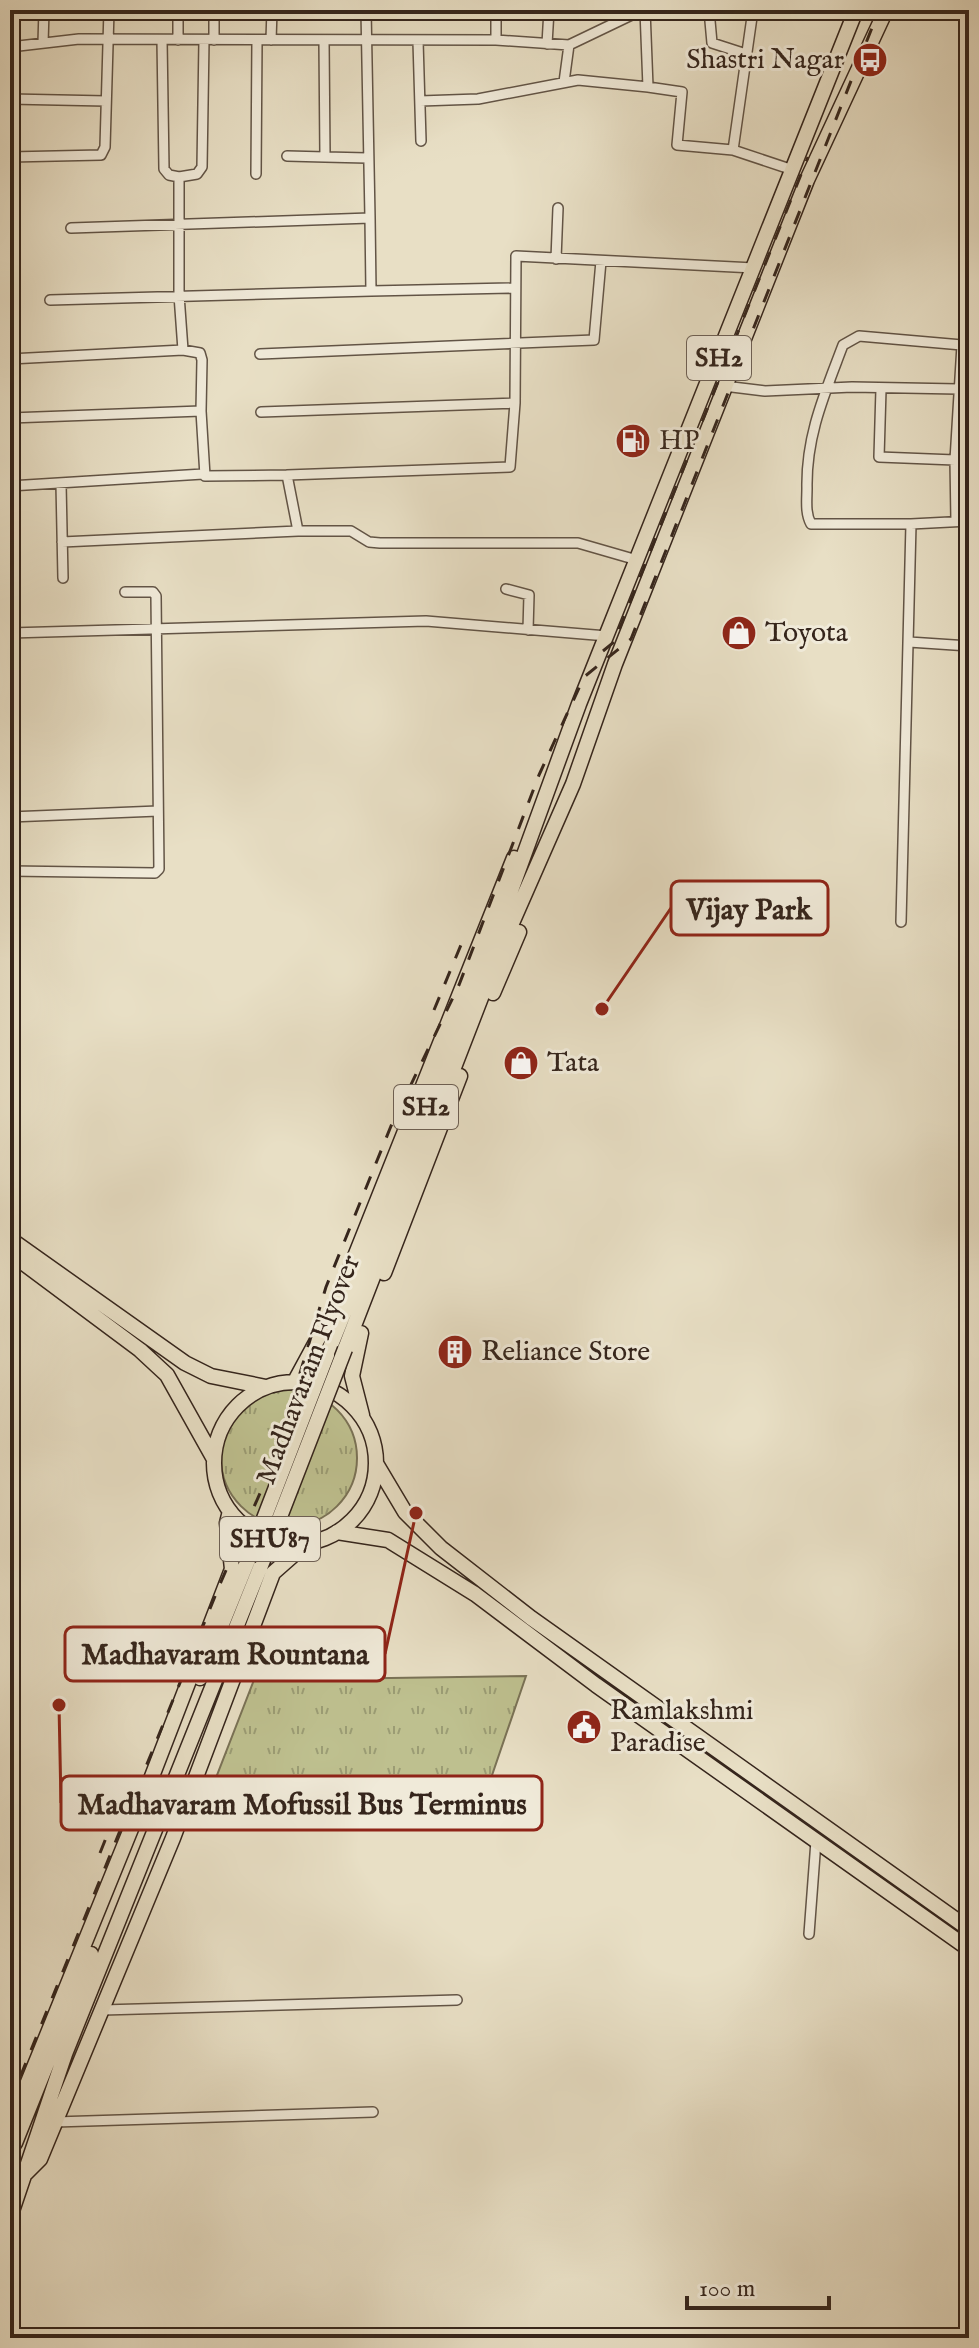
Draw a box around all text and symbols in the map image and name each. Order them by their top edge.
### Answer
bus stop icon: Shastri Nagar [851,41,889,79]
place label: Shastri Nagar [686,43,844,78]
road number: SH2 [687,336,751,380]
fuel station icon: HP [614,422,652,460]
place label: HP [659,424,699,459]
shop icon: Toyota [720,614,758,652]
place label: Toyota [765,616,849,651]
callout: Vijay Park [671,881,828,935]
text: Vijay Park [685,892,813,930]
shop icon: Tata [502,1044,540,1082]
place label: Tata [547,1046,600,1081]
road number: SH2 [394,1085,458,1129]
street label: Madhavaram Flyover [249,1250,369,1490]
building icon: Reliance Store [436,1333,474,1371]
place label: Reliance Store [481,1335,650,1370]
road number: SHU87 [220,1517,320,1561]
callout: Madhavaram Rountana [65,1627,385,1681]
text: Madhavaram Rountana [81,1637,370,1675]
place label: Ramlakshmi Paradise [610,1694,754,1761]
public building icon: Ramlakshmi Paradise [565,1708,603,1746]
callout: Madhavaram Mofussil Bus Terminus [61,1776,542,1830]
text: Madhavaram Mofussil Bus Terminus [77,1787,527,1825]
scale bar [687,2260,829,2310]
text: 100 m [699,2274,755,2305]

